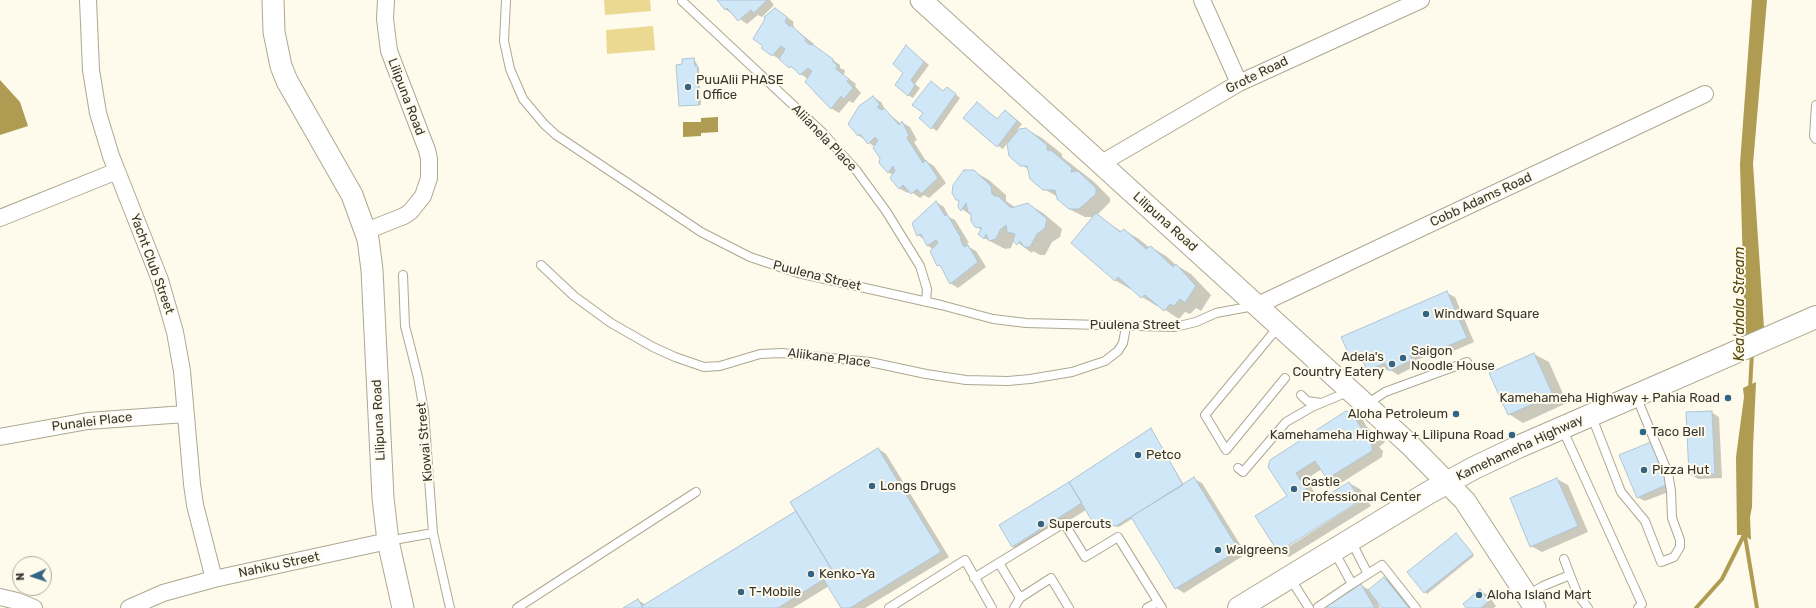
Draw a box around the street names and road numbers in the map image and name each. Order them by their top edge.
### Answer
street label: Grote Road [1223,53,1291,97]
street label: Lilipuna Road [384,56,428,138]
street label: Aliianela Place [788,101,860,175]
street label: Cobb Adams Road [1428,170,1534,230]
street label: Lilipuna Road [1130,189,1200,255]
street label: Yacht Club Street [127,212,177,316]
street label: Puulena Street [771,258,863,294]
street label: Puulena Street [1090,317,1180,333]
street label: Aliikane Place [787,345,871,371]
street label: Lilipuna Road [369,379,389,461]
street label: Kiowai Street [414,402,436,482]
street label: Punalei Place [51,409,133,435]
street label: Kamehameha Highway [1454,412,1586,484]
street label: Nahiku Street [237,549,321,581]

